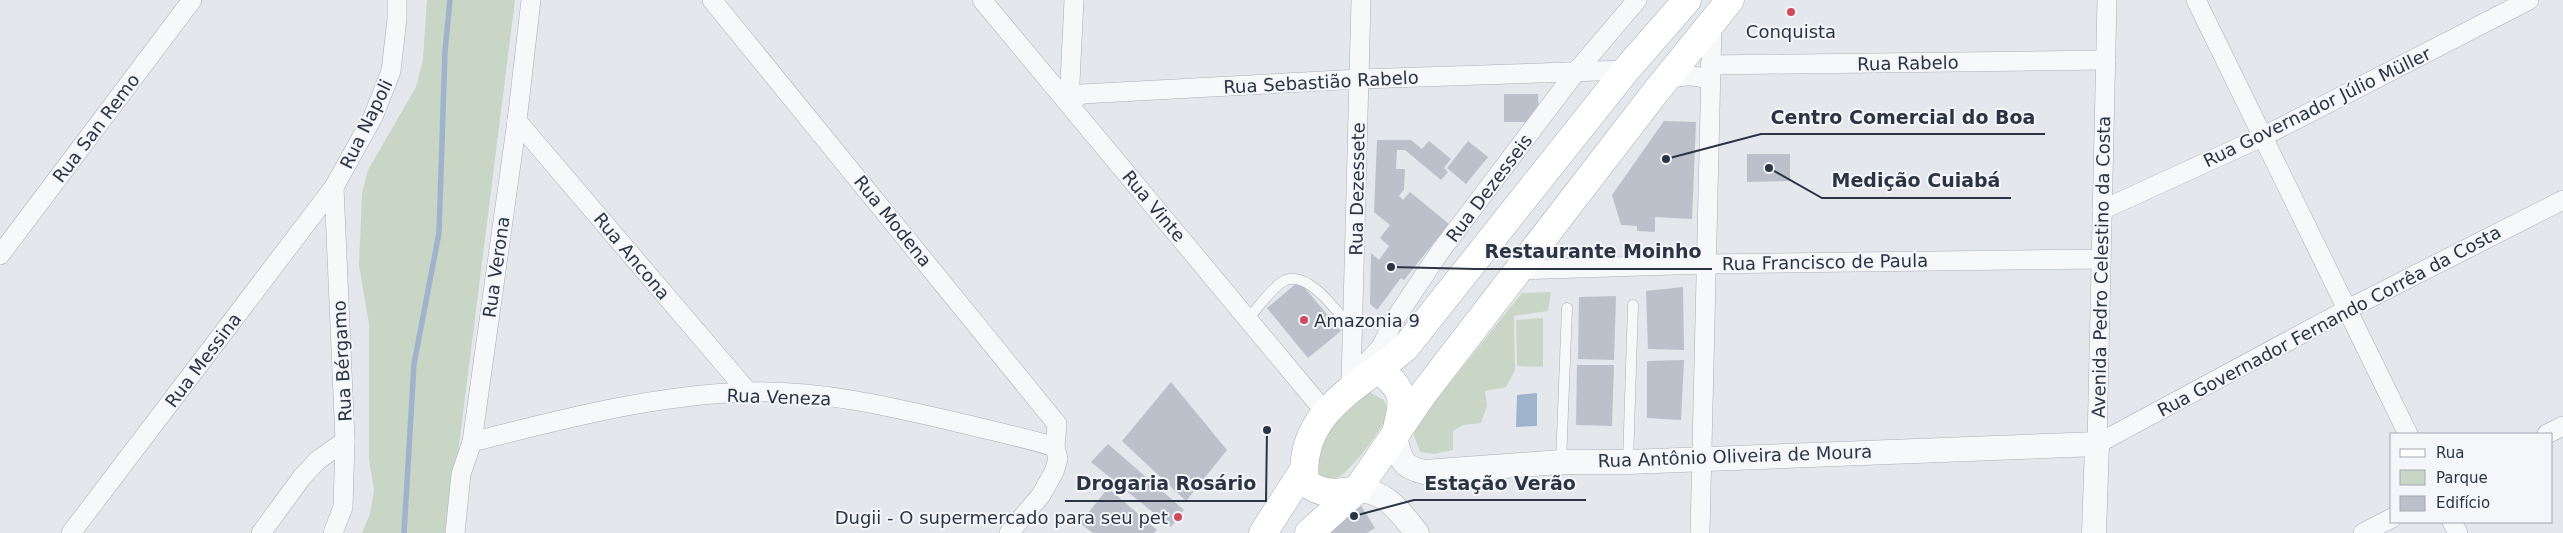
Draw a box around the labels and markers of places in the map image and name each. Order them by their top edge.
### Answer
marker: Conquista [1785,6,1797,18]
place label: Conquista [1746,21,1836,42]
callout: Centro Comercial do Boa [1761,100,2045,134]
callout: Medição Cuiabá [1822,164,2011,198]
callout: Restaurante Moinho [1475,235,1712,269]
place label: Amazonia 9 [1314,310,1420,331]
marker: Amazonia 9 [1298,314,1310,326]
callout: Estação Verão [1414,466,1586,500]
callout: Drogaria Rosário [1065,467,1266,501]
place label: Dugii - O supermercado para seu pet [835,507,1168,528]
marker: Dugii - O supermercado para seu pet [1172,511,1184,523]

